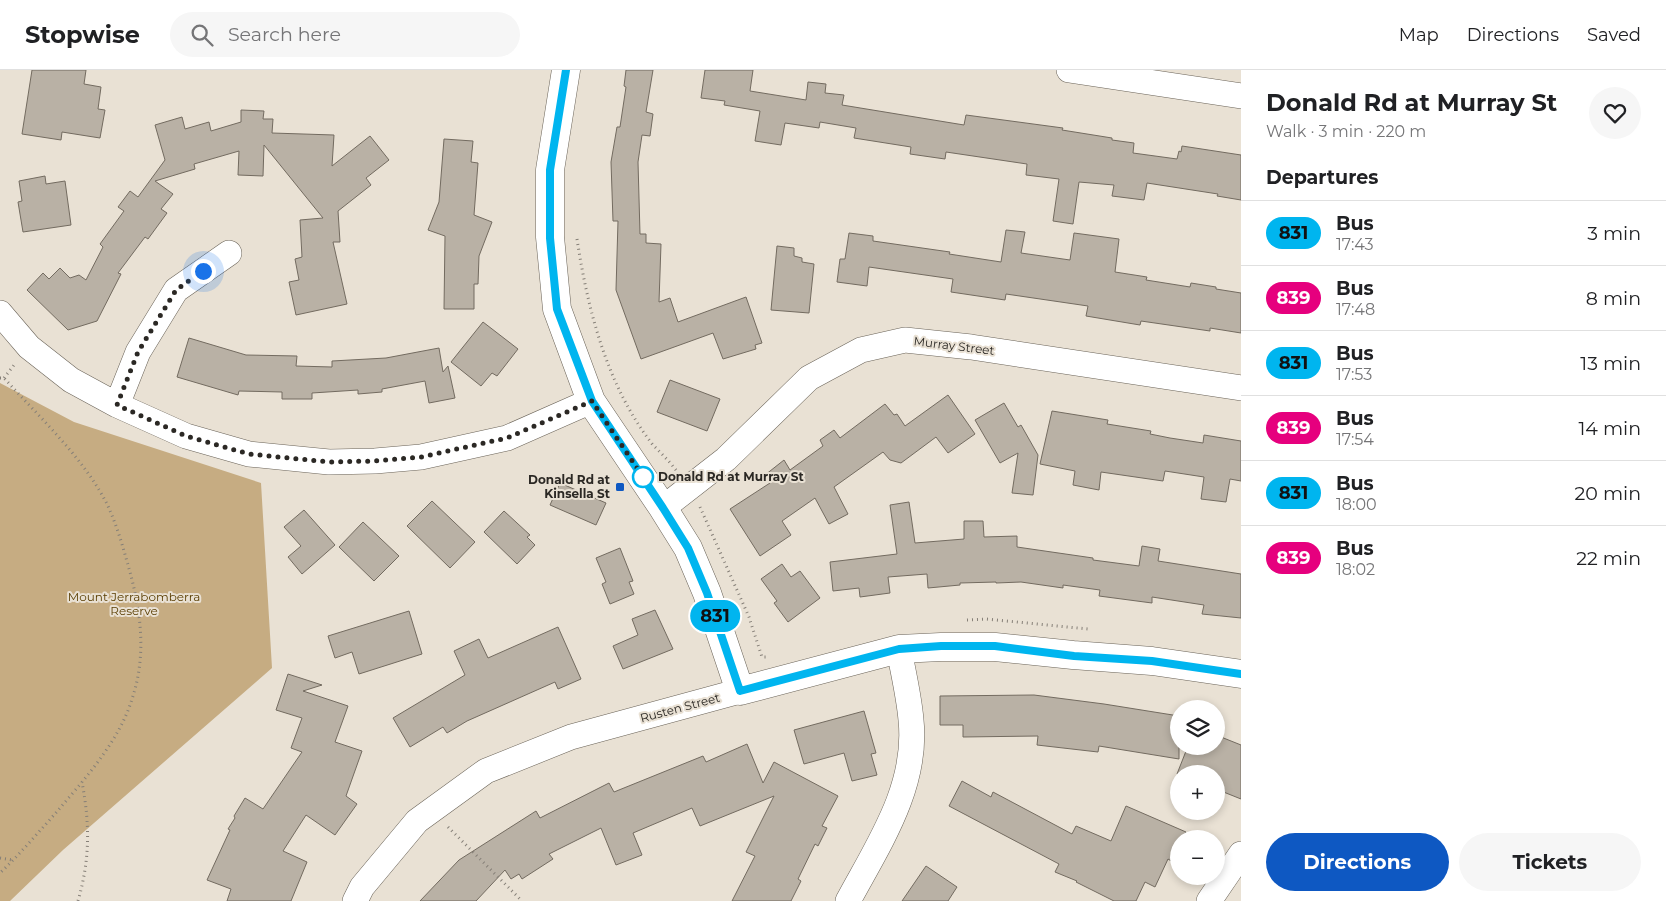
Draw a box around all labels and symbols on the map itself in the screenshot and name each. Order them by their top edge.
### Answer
your location [191,259,216,284]
street label: Murray Street [913,333,995,358]
marker: Donald Rd at Murray St [632,466,654,488]
place label: Donald Rd at Murray St [658,469,804,484]
place label: Donald Rd at Kinsella St [528,472,611,501]
marker: Donald Rd at Kinsella St [614,481,626,493]
park label: Mount Jerrabomberra Reserve [68,589,200,618]
line badge: 831 [686,600,744,632]
street label: Rusten Street [638,690,722,725]

